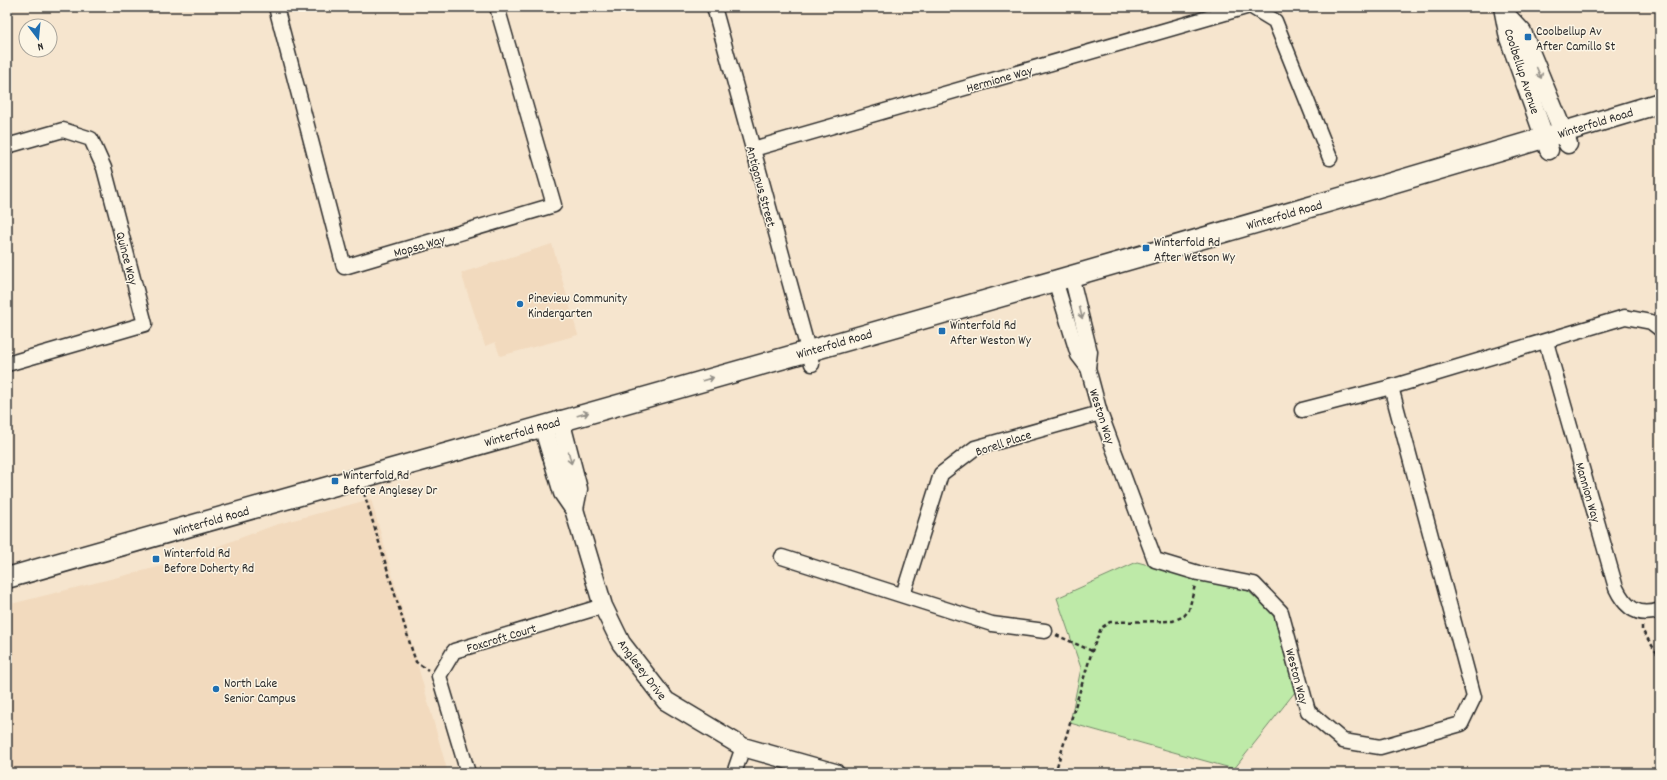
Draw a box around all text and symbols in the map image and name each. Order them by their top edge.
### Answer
north arrow [18,18,58,58]
place label: Coolbellup Av After Camillo St [1536,23,1616,57]
street label: Coolbellup Avenue [1498,27,1543,117]
marker: Coolbellup Av After Camillo St [1523,32,1533,42]
text: N [35,37,45,54]
street label: Hermione Way [964,62,1036,99]
one-way arrow [1536,66,1543,78]
street label: Winterfold Road [1556,104,1636,145]
street label: Antigonus Street [740,144,780,230]
street label: Winterfold Road [1245,197,1325,236]
street label: Quince Way [109,230,142,288]
street label: Mopsa Way [392,231,448,264]
place label: Winterfold Rd After Wetson Wy [1154,234,1236,268]
marker: Winterfold Rd After Wetson Wy [1141,243,1151,253]
place label: Pineview Community Kindergarten [528,290,628,324]
marker: Pineview Community Kindergarten [515,299,525,309]
one-way arrow [1077,306,1085,319]
place label: Winterfold Rd After Weston Wy [950,317,1032,351]
street label: Winterfold Road [795,326,875,365]
marker: Winterfold Rd After Weston Wy [937,326,947,336]
one-way arrow [702,375,715,382]
street label: Weston Way [1083,387,1119,448]
one-way arrow [576,410,589,417]
street label: Winterfold Road [483,414,563,453]
street label: Borell Place [973,426,1034,462]
one-way arrow [567,451,574,464]
street label: Mannion Way [1569,460,1604,526]
place label: Winterfold Rd Before Anglesey Dr [343,467,438,501]
marker: Winterfold Rd Before Anglesey Dr [330,476,340,486]
street label: Winterfold Road [172,503,252,542]
place label: Winterfold Rd Before Doherty Rd [164,545,254,579]
marker: Winterfold Rd Before Doherty Rd [151,554,161,564]
street label: Foxcroft Court [465,620,539,659]
street label: Anglesey Drive [612,636,670,705]
street label: Weston Way [1279,647,1312,707]
place label: North Lake Senior Campus [224,675,296,709]
marker: North Lake Senior Campus [211,684,221,694]

